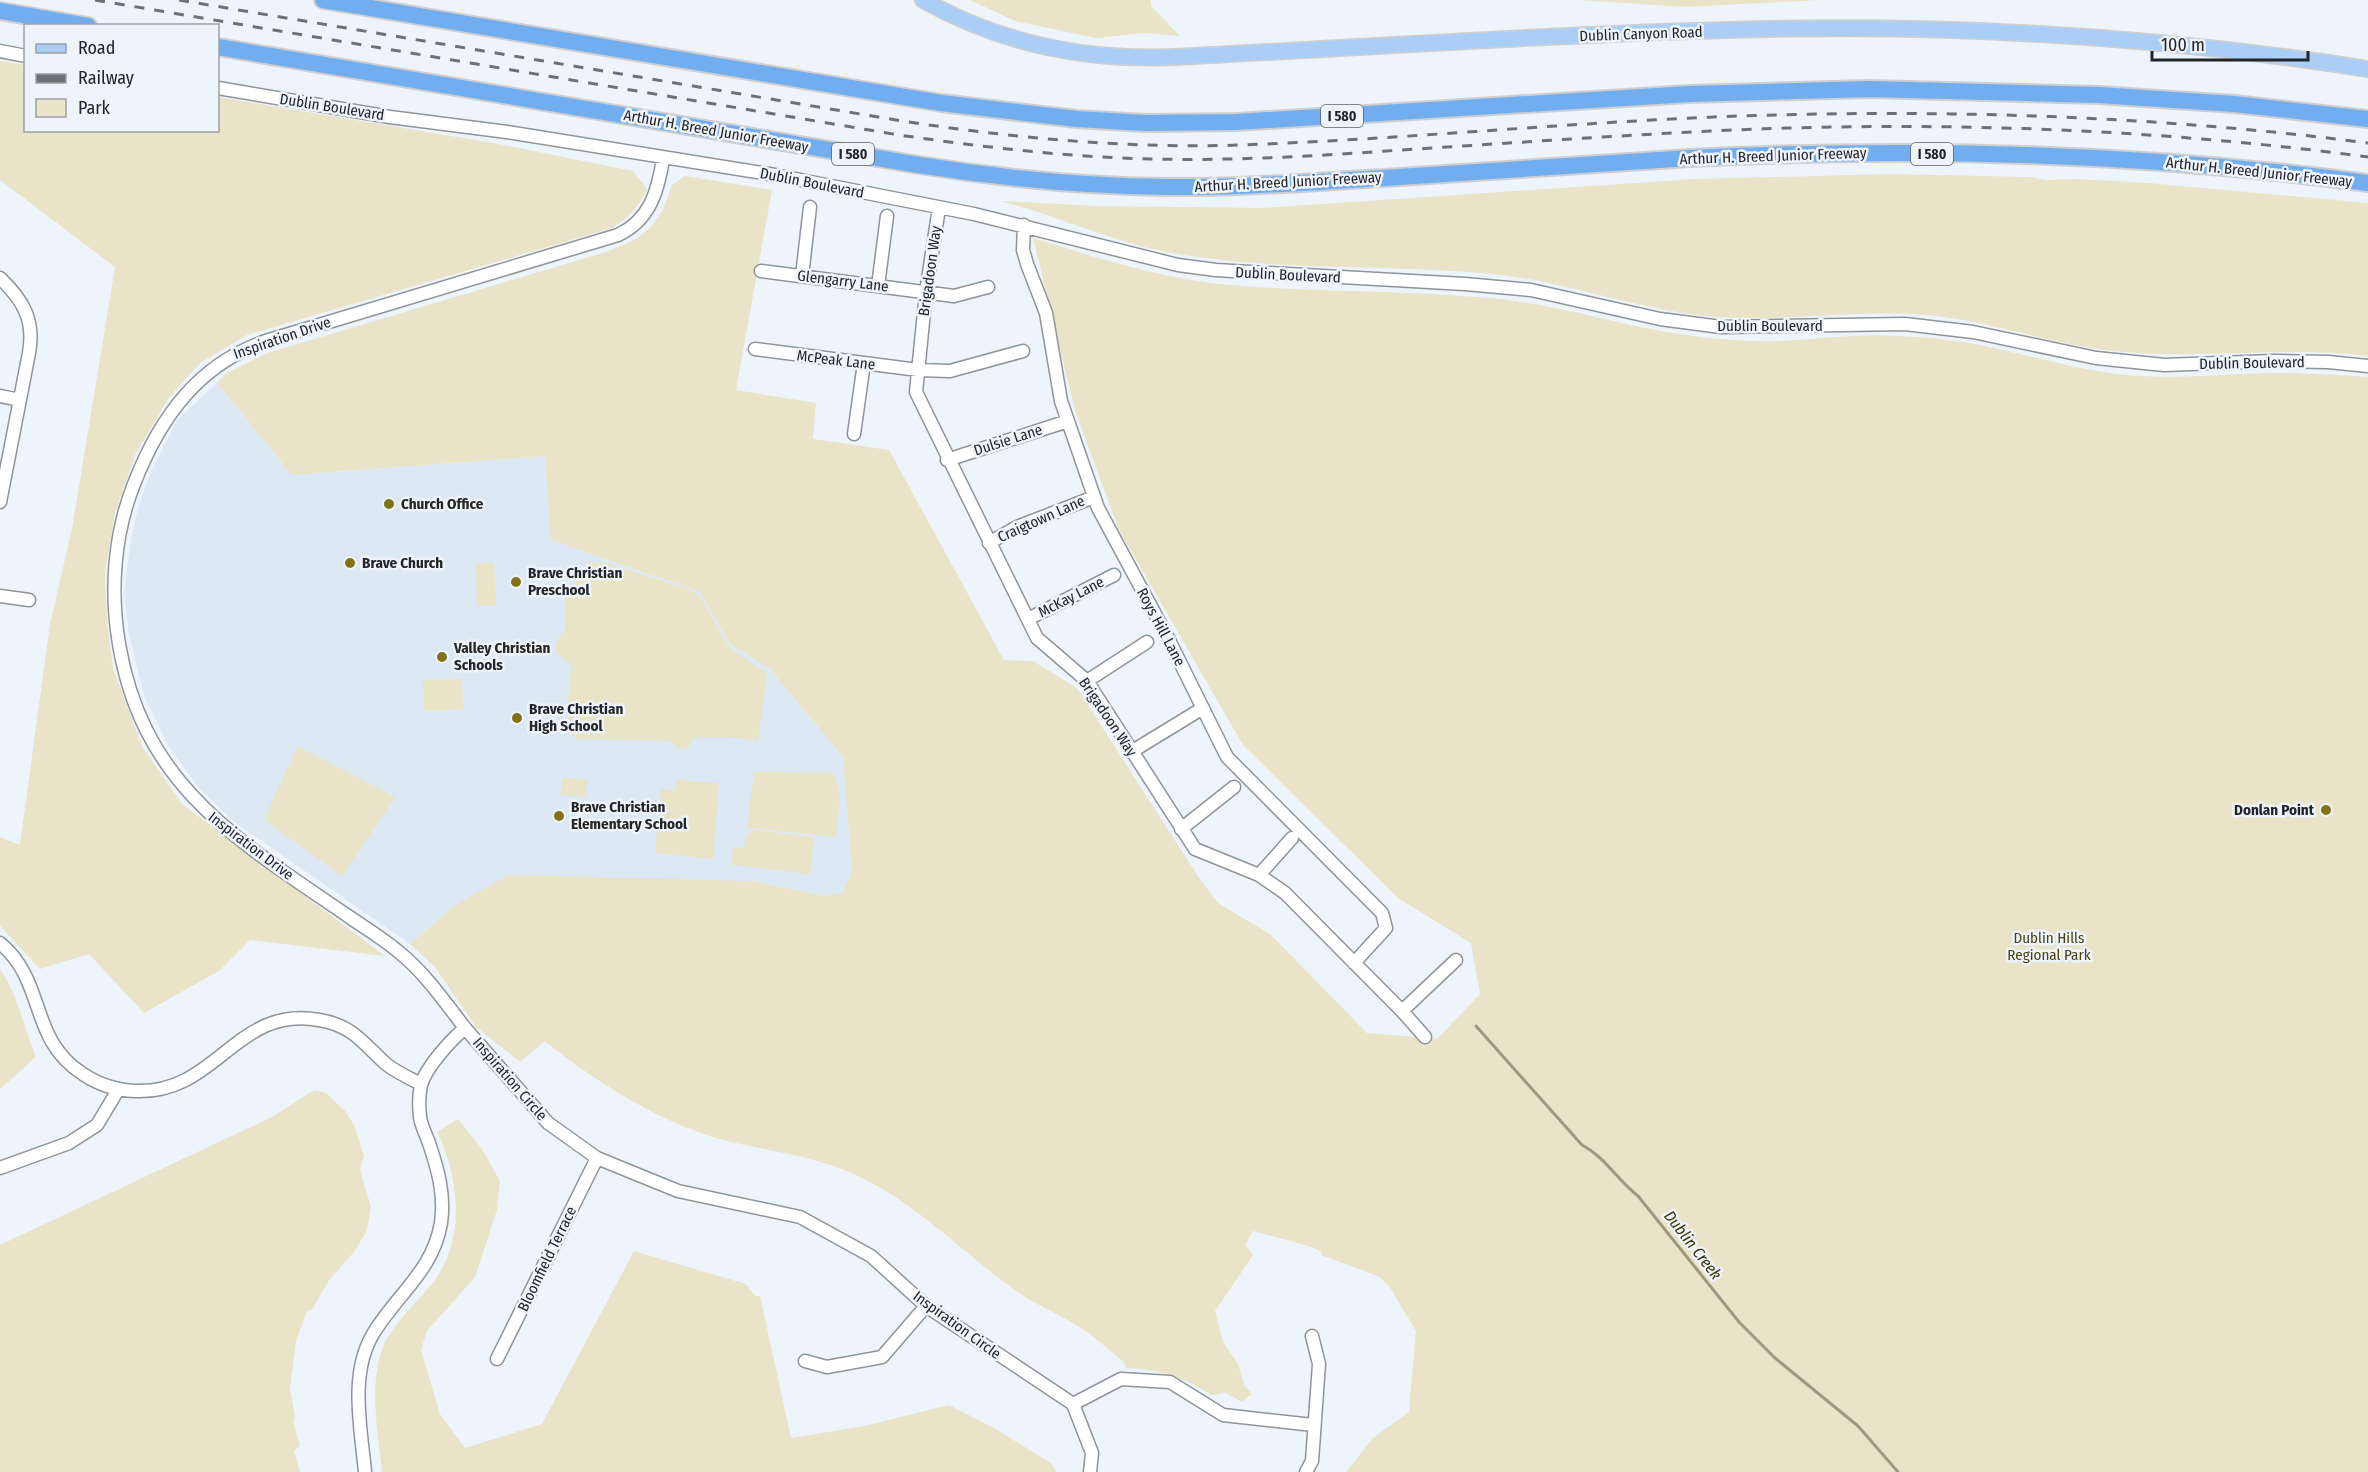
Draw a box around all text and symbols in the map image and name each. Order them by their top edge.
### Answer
street label: Dublin Canyon Road [1579,23,1703,45]
legend [24,24,219,132]
scale bar [2152,24,2308,62]
text: 100 m [2161,34,2205,56]
text: Road [78,37,115,59]
text: Railway [78,67,134,89]
street label: Dublin Boulevard [278,90,386,124]
text: Park [78,97,111,119]
road number: I 580 [1321,105,1363,127]
street label: Arthur H. Breed Junior Freeway [622,106,810,156]
road number: I 580 [832,143,874,165]
road number: I 580 [1911,143,1953,165]
street label: Arthur H. Breed Junior Freeway [1679,144,1867,168]
street label: Arthur H. Breed Junior Freeway [2165,153,2353,191]
street label: Dublin Boulevard [758,164,866,202]
street label: Arthur H. Breed Junior Freeway [1194,168,1382,196]
street label: Brigadoon Way [915,224,945,317]
street label: Dublin Boulevard [1235,263,1341,287]
street label: Glengarry Lane [796,266,890,296]
street label: Inspiration Drive [231,313,333,363]
street label: Dublin Boulevard [1717,317,1823,335]
street label: McPeak Lane [796,346,876,374]
street label: Dublin Boulevard [2199,353,2305,373]
street label: Dulsie Lane [972,420,1044,460]
street label: Craigtown Lane [995,492,1087,546]
place label: Church Office [401,495,484,513]
marker: Church Office [382,497,396,511]
place label: Brave Church [362,554,443,572]
marker: Brave Church [343,556,357,570]
place label: Brave Christian Preschool [528,564,622,599]
street label: McKay Lane [1035,573,1107,621]
marker: Brave Christian Preschool [509,575,523,589]
street label: Roys Hill Lane [1133,585,1189,669]
place label: Valley Christian Schools [453,639,551,674]
marker: Valley Christian Schools [435,650,449,664]
street label: Brigadoon Way [1075,674,1141,760]
place label: Brave Christian High School [529,700,623,735]
marker: Brave Christian High School [510,711,524,725]
place label: Brave Christian Elementary School [571,798,688,833]
place label: Donlan Point [2234,801,2315,819]
marker: Donlan Point [2319,803,2333,817]
street label: Inspiration Drive [205,808,297,884]
marker: Brave Christian Elementary School [552,809,566,823]
park label: Dublin Hills Regional Park [2007,929,2091,964]
street label: Inspiration Circle [469,1034,551,1124]
street label: Bloomfield Terrace [514,1204,580,1314]
water label: Dublin Creek [1660,1207,1726,1283]
street label: Inspiration Circle [910,1287,1004,1363]

